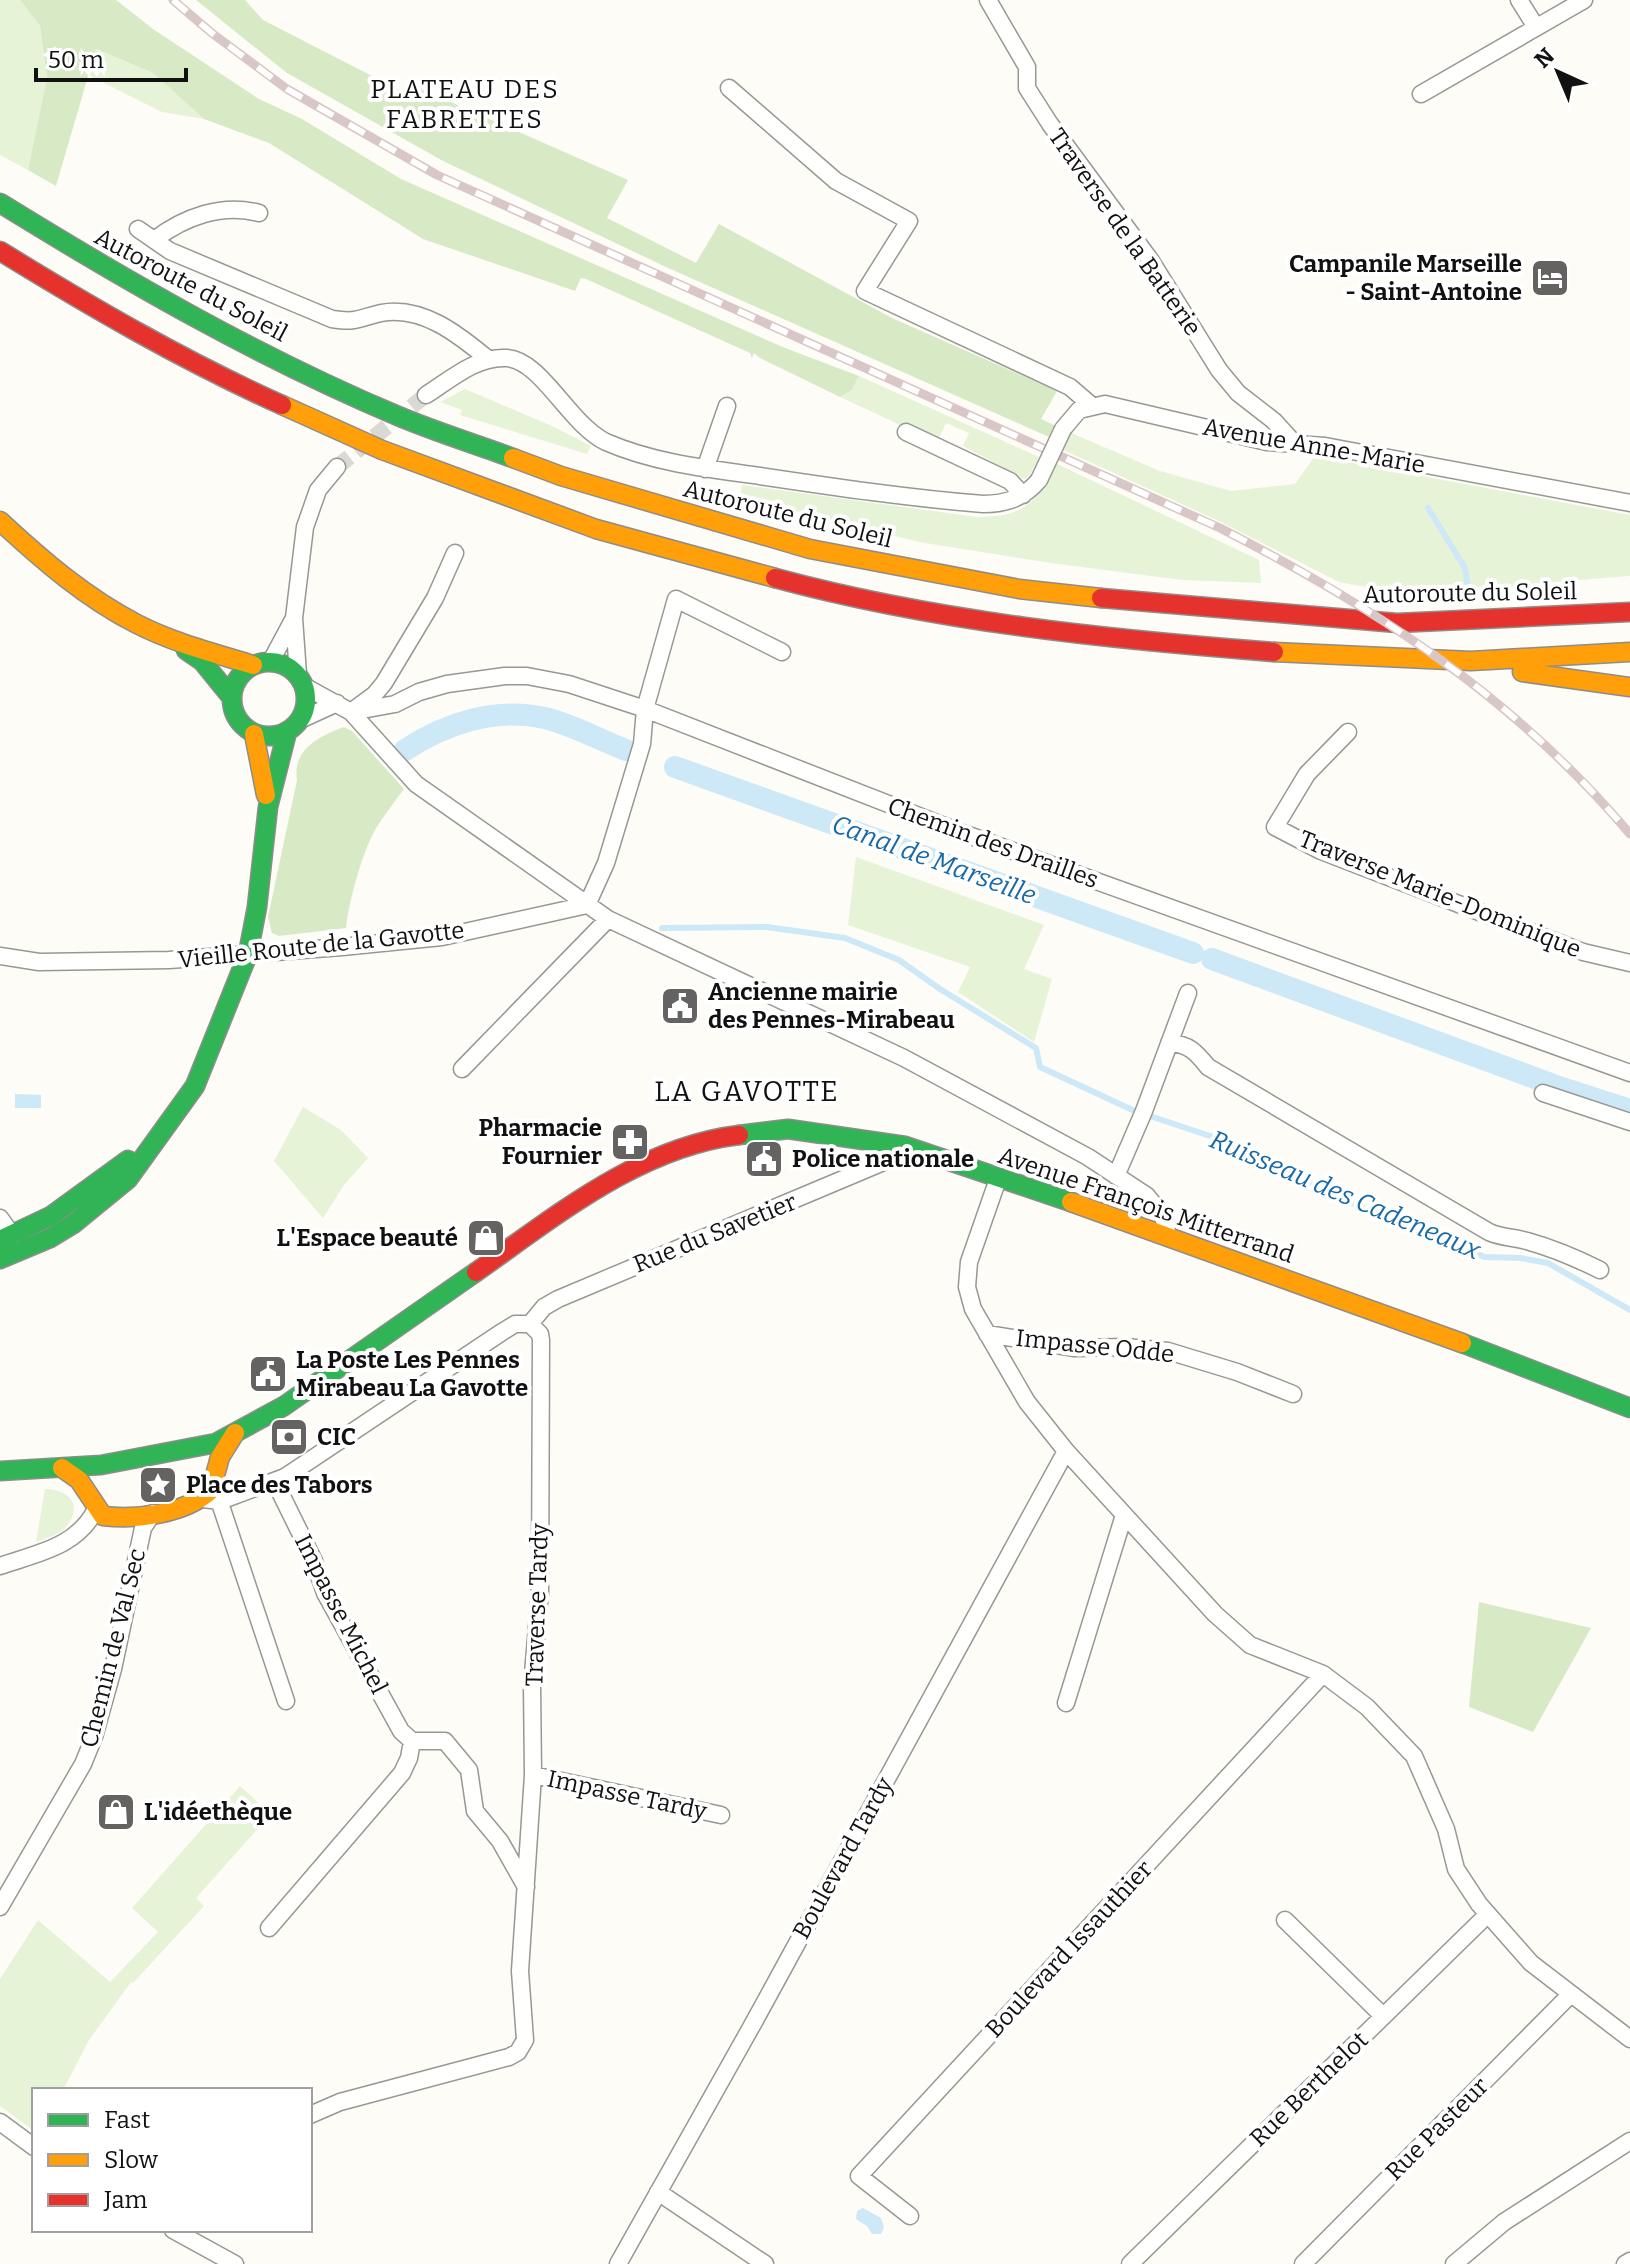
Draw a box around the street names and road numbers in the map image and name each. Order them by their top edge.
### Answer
street label: Traverse de la Batterie [1043,123,1207,341]
street label: Autoroute du Soleil [90,222,292,348]
street label: Avenue Anne-Marie [1201,413,1427,479]
street label: Autoroute du Soleil [681,474,895,554]
street label: Autoroute du Soleil [1363,577,1577,609]
street label: Chemin des Drailles [884,792,1102,894]
street label: Traverse Marie-Dominique [1295,825,1585,963]
street label: Vieille Route de la Gavotte [176,916,466,974]
street label: Avenue François Mitterrand [994,1141,1298,1269]
street label: Rue du Savetier [629,1187,801,1278]
street label: Impasse Odde [1014,1324,1176,1368]
street label: Traverse Tardy [520,1523,554,1687]
street label: Impasse Michel [289,1530,393,1698]
street label: Chemin de Val Sec [75,1546,151,1750]
street label: Impasse Tardy [545,1764,709,1826]
street label: Boulevard Tardy [787,1772,899,1944]
street label: Boulevard Issauthier [980,1855,1158,2043]
street label: Rue Berthelot [1244,2026,1374,2152]
street label: Rue Pasteur [1380,2072,1494,2186]

